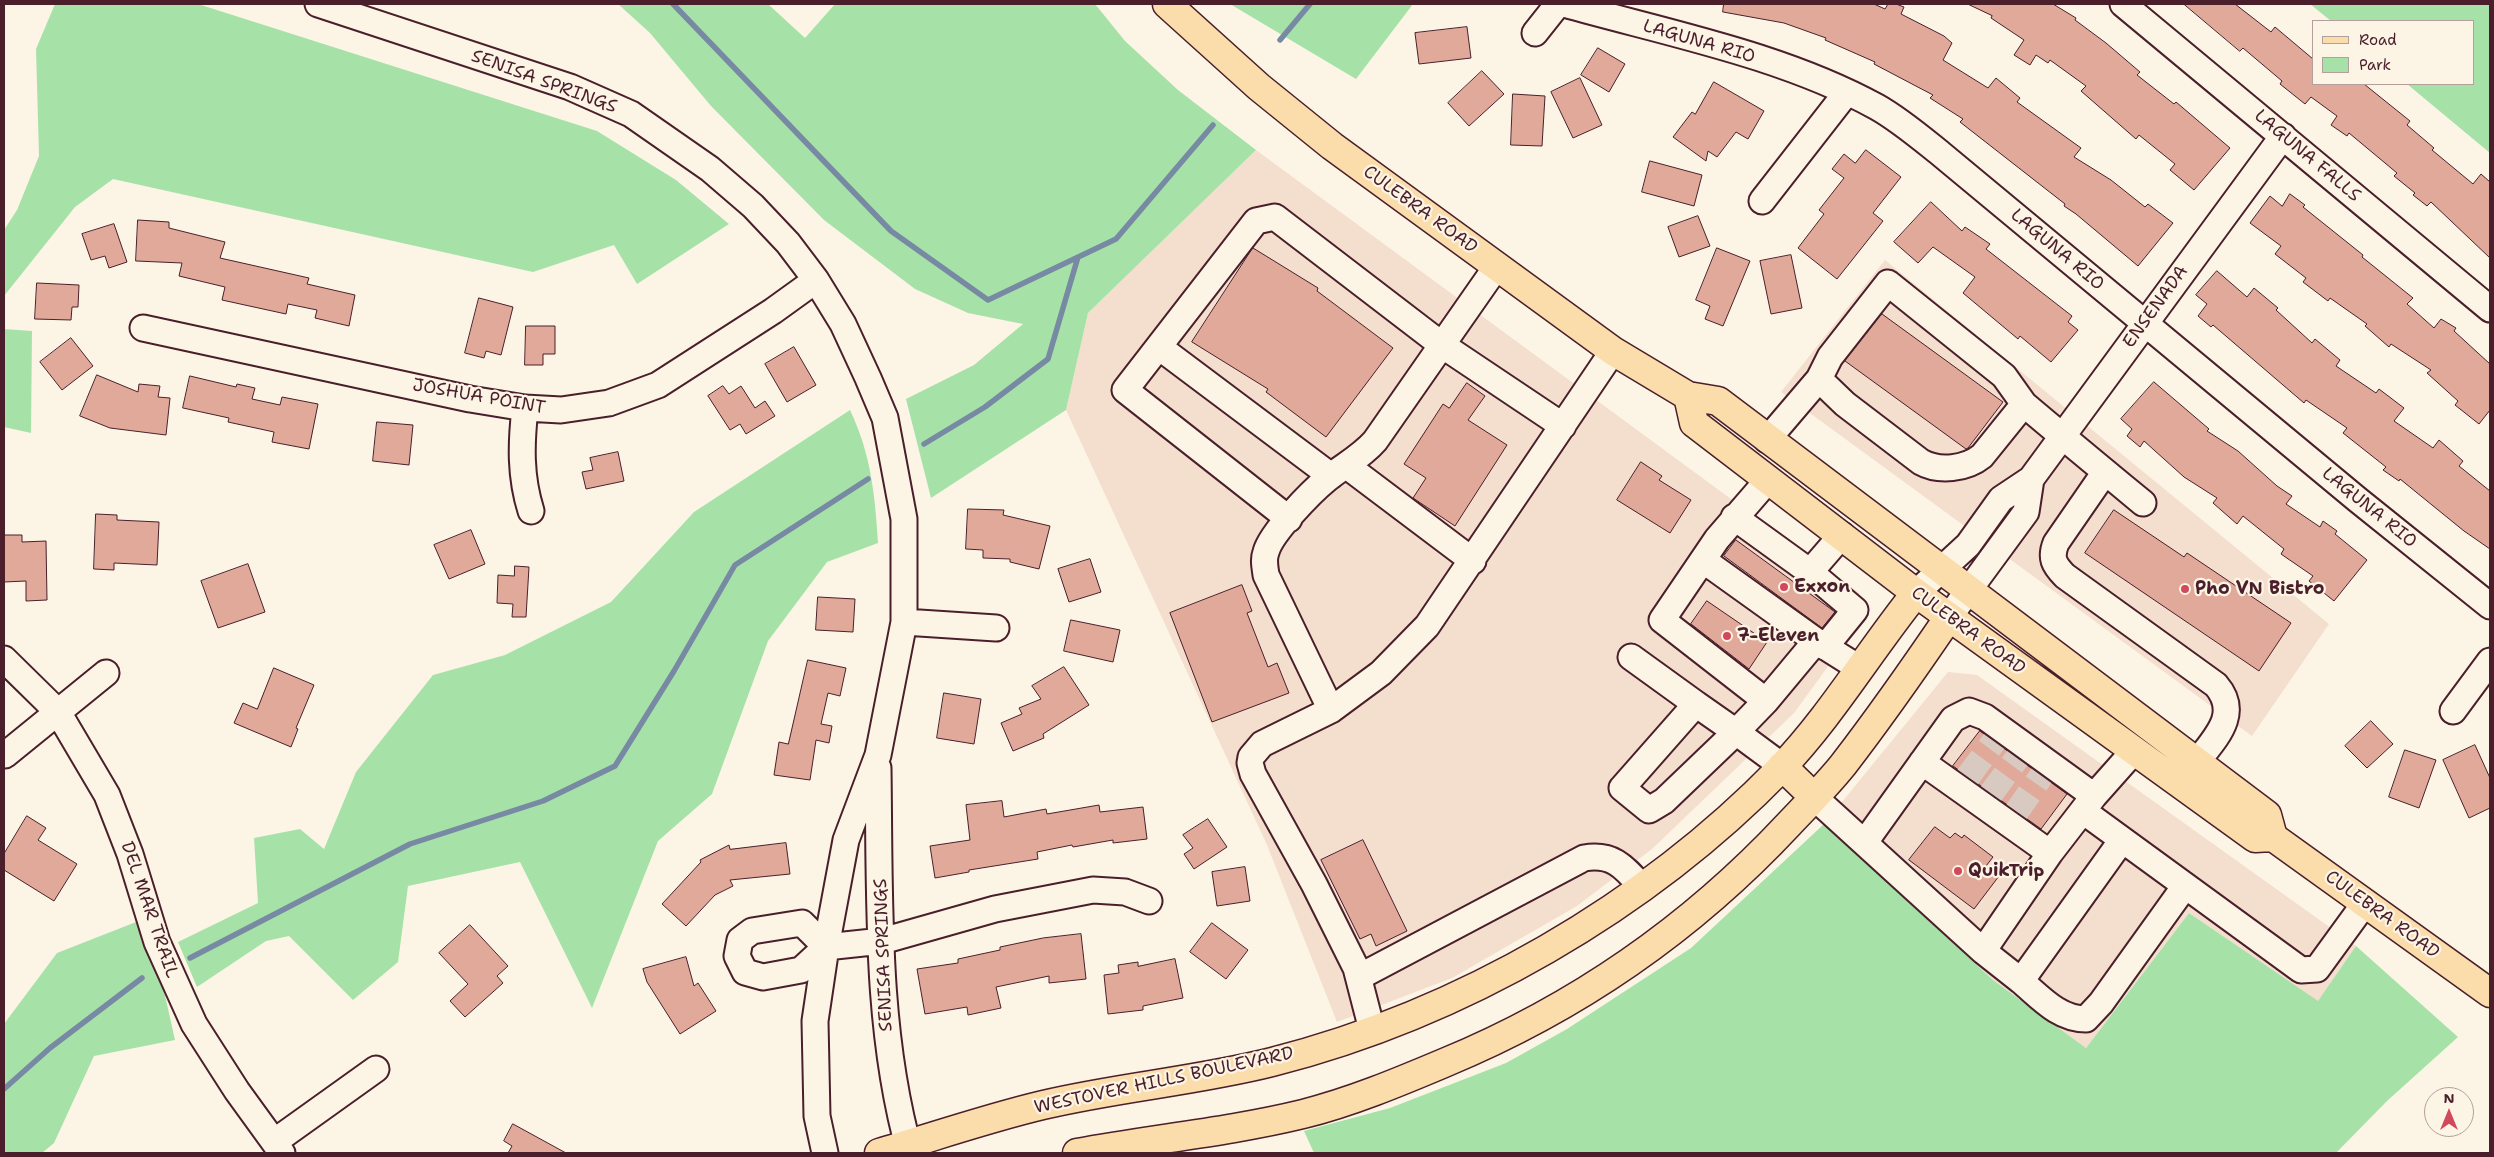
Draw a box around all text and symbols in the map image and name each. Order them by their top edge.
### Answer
street label: LAGUNA RIO [1640,16,1758,68]
legend [2312,20,2474,85]
text: Road [2359,30,2397,50]
street label: SENISA SPRINGS [468,46,620,118]
text: Park [2359,55,2391,75]
street label: LAGUNA FALLS [2249,105,2365,207]
street label: CULEBRA ROAD [1359,161,1481,259]
street label: LAGUNA RIO [2006,205,2108,295]
street label: ENSENADA [2119,261,2193,353]
street label: JOSHUA POINT [411,375,547,419]
street label: LAGUNA RIO [2317,463,2421,553]
place label: Exxon [1794,576,1850,598]
place label: Pho VN Bistro [2195,578,2324,600]
marker: Exxon [1778,581,1790,593]
street label: CULEBRA ROAD [1907,582,2029,680]
marker: Pho VN Bistro [2179,583,2191,595]
place label: 7-Eleven [1737,625,1819,647]
marker: 7-Eleven [1721,630,1733,642]
street label: DEL MAR TRAIL [116,839,182,981]
place label: QuikTrip [1968,860,2044,882]
marker: QuikTrip [1952,865,1964,877]
street label: CULEBRA ROAD [2321,866,2443,964]
street label: SENISA SPRINGS [871,878,897,1032]
street label: WESTOVER HILLS BOULEVARD [1032,1043,1296,1119]
north arrow [2424,1087,2474,1137]
text: N [2443,1089,2455,1107]

